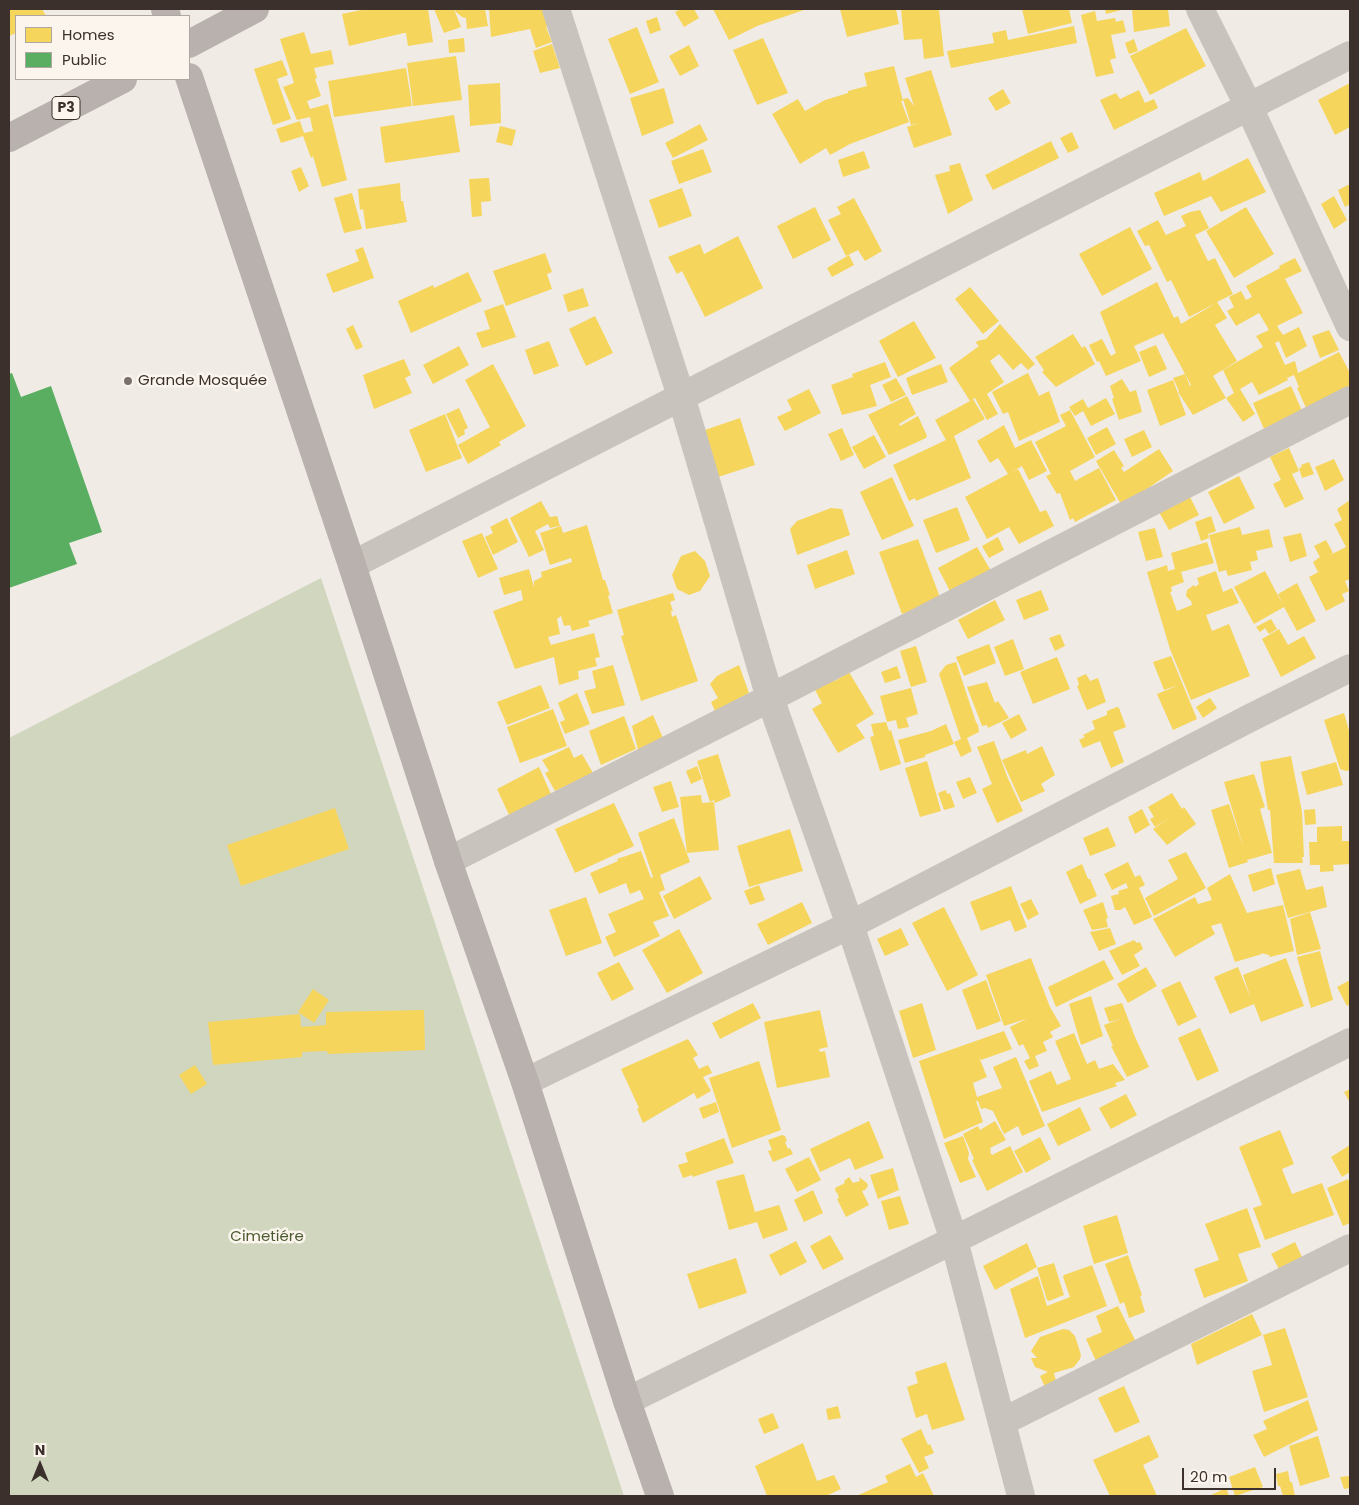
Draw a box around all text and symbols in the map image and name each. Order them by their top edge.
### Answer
legend [15,15,190,80]
text: Homes [62,24,115,45]
text: Public [62,49,107,70]
road number: P3 [52,96,80,120]
place label: Grande Mosquée [138,372,267,390]
marker: Grande Mosquée [122,375,134,387]
park label: Cimetiére [230,1228,304,1246]
north arrow [15,1440,65,1490]
text: N [35,1440,45,1460]
scale bar [1184,1458,1278,1490]
text: 20 m [1190,1466,1228,1487]

